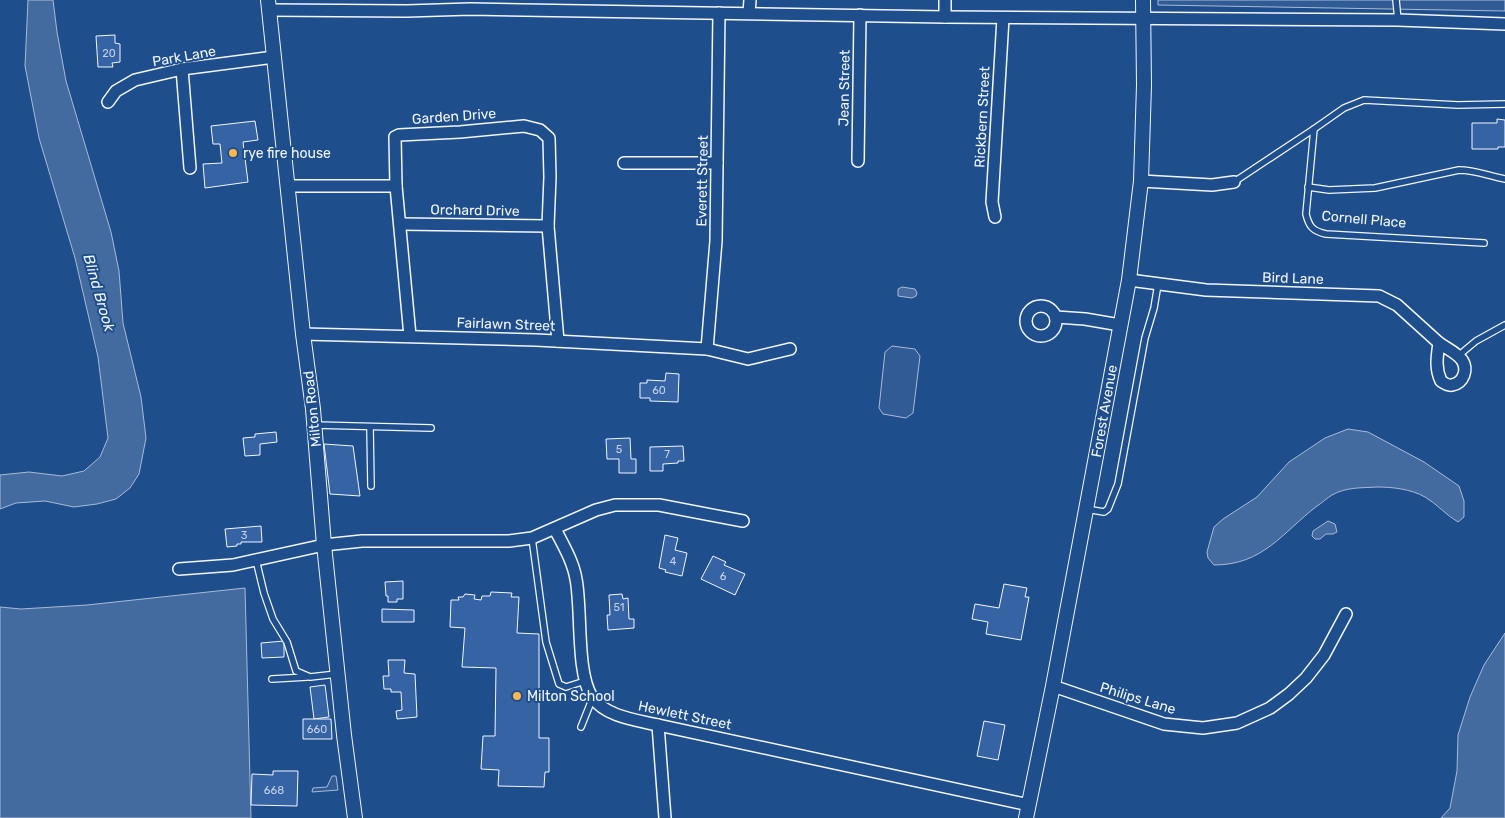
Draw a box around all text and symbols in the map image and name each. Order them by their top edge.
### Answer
street label: Park Lane [151,43,217,70]
house number: 20 [102,47,116,60]
street label: Jean Street [835,49,854,127]
street label: Rickbern Street [971,65,994,168]
street label: Garden Drive [411,105,497,128]
street label: Everett Street [693,135,712,227]
place label: rye fire house [243,145,331,162]
marker: rye fire house [227,147,239,159]
street label: Orchard Drive [430,201,520,220]
street label: Cornell Place [1321,207,1407,232]
water label: Blind Brook [79,252,119,334]
street label: Bird Lane [1262,269,1324,288]
street label: Fairlawn Street [456,314,556,335]
street label: Forest Avenue [1088,363,1121,459]
street label: Milton Road [300,370,325,448]
house number: 60 [652,384,666,397]
house number: 5 [616,443,623,456]
house number: 7 [664,448,670,461]
house number: 3 [241,529,248,542]
house number: 4 [670,555,677,568]
house number: 6 [720,570,727,583]
house number: 51 [613,601,625,614]
street label: Philips Lane [1098,679,1178,718]
place label: Milton School [527,688,615,705]
marker: Milton School [511,690,523,702]
street label: Hewlett Street [637,697,734,734]
house number: 660 [307,723,327,736]
house number: 668 [264,784,284,797]

